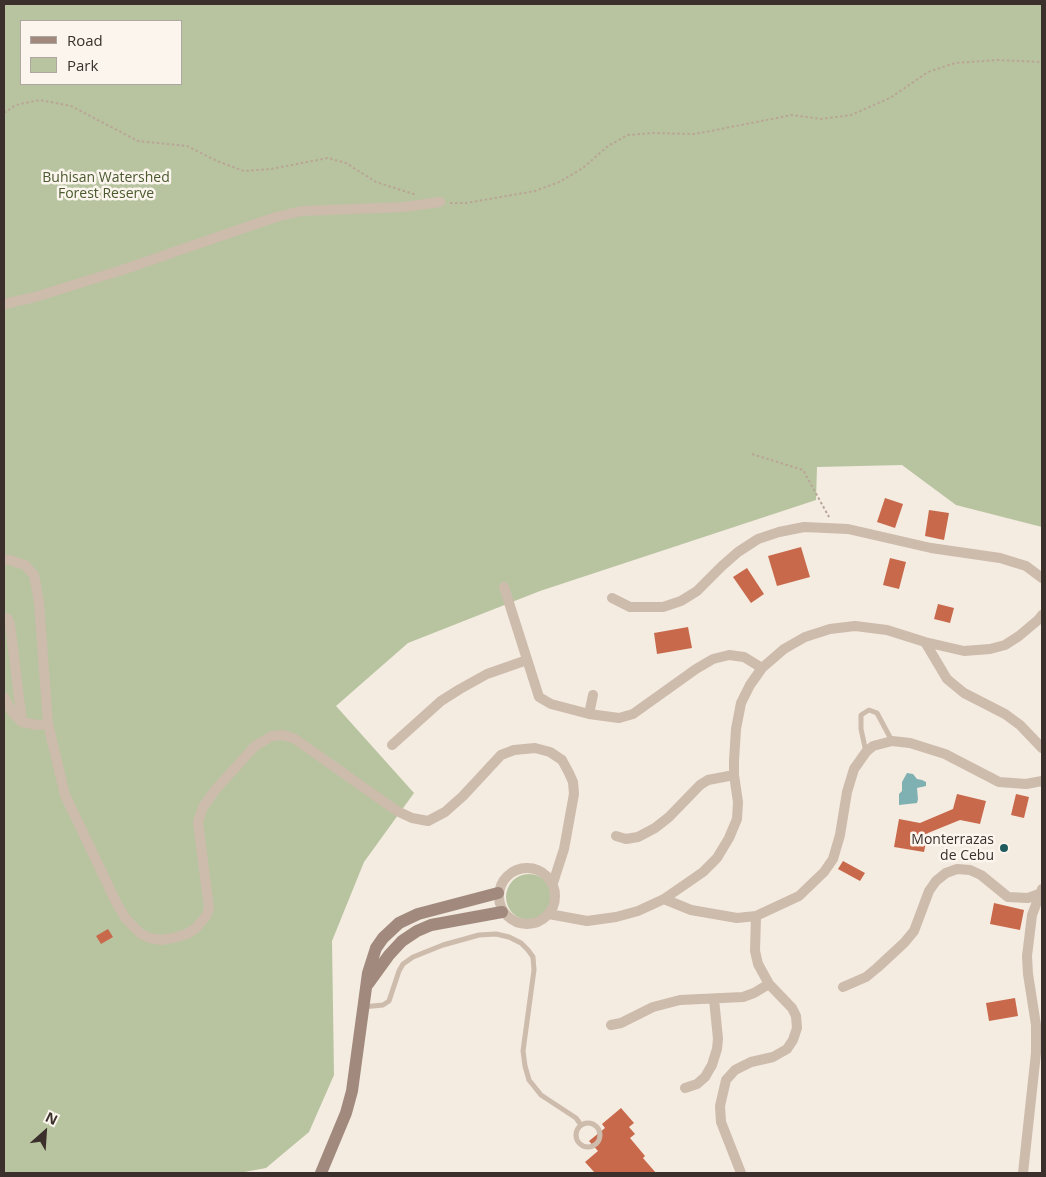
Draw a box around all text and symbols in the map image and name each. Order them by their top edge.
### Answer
legend [20,20,182,85]
text: Road [67,30,103,50]
text: Park [67,55,98,75]
park label: Buhisan Watershed Forest Reserve [42,170,170,202]
place label: Monterrazas de Cebu [911,832,994,864]
marker: Monterrazas de Cebu [998,842,1010,854]
north arrow [20,1107,70,1157]
text: N [43,1107,61,1129]

